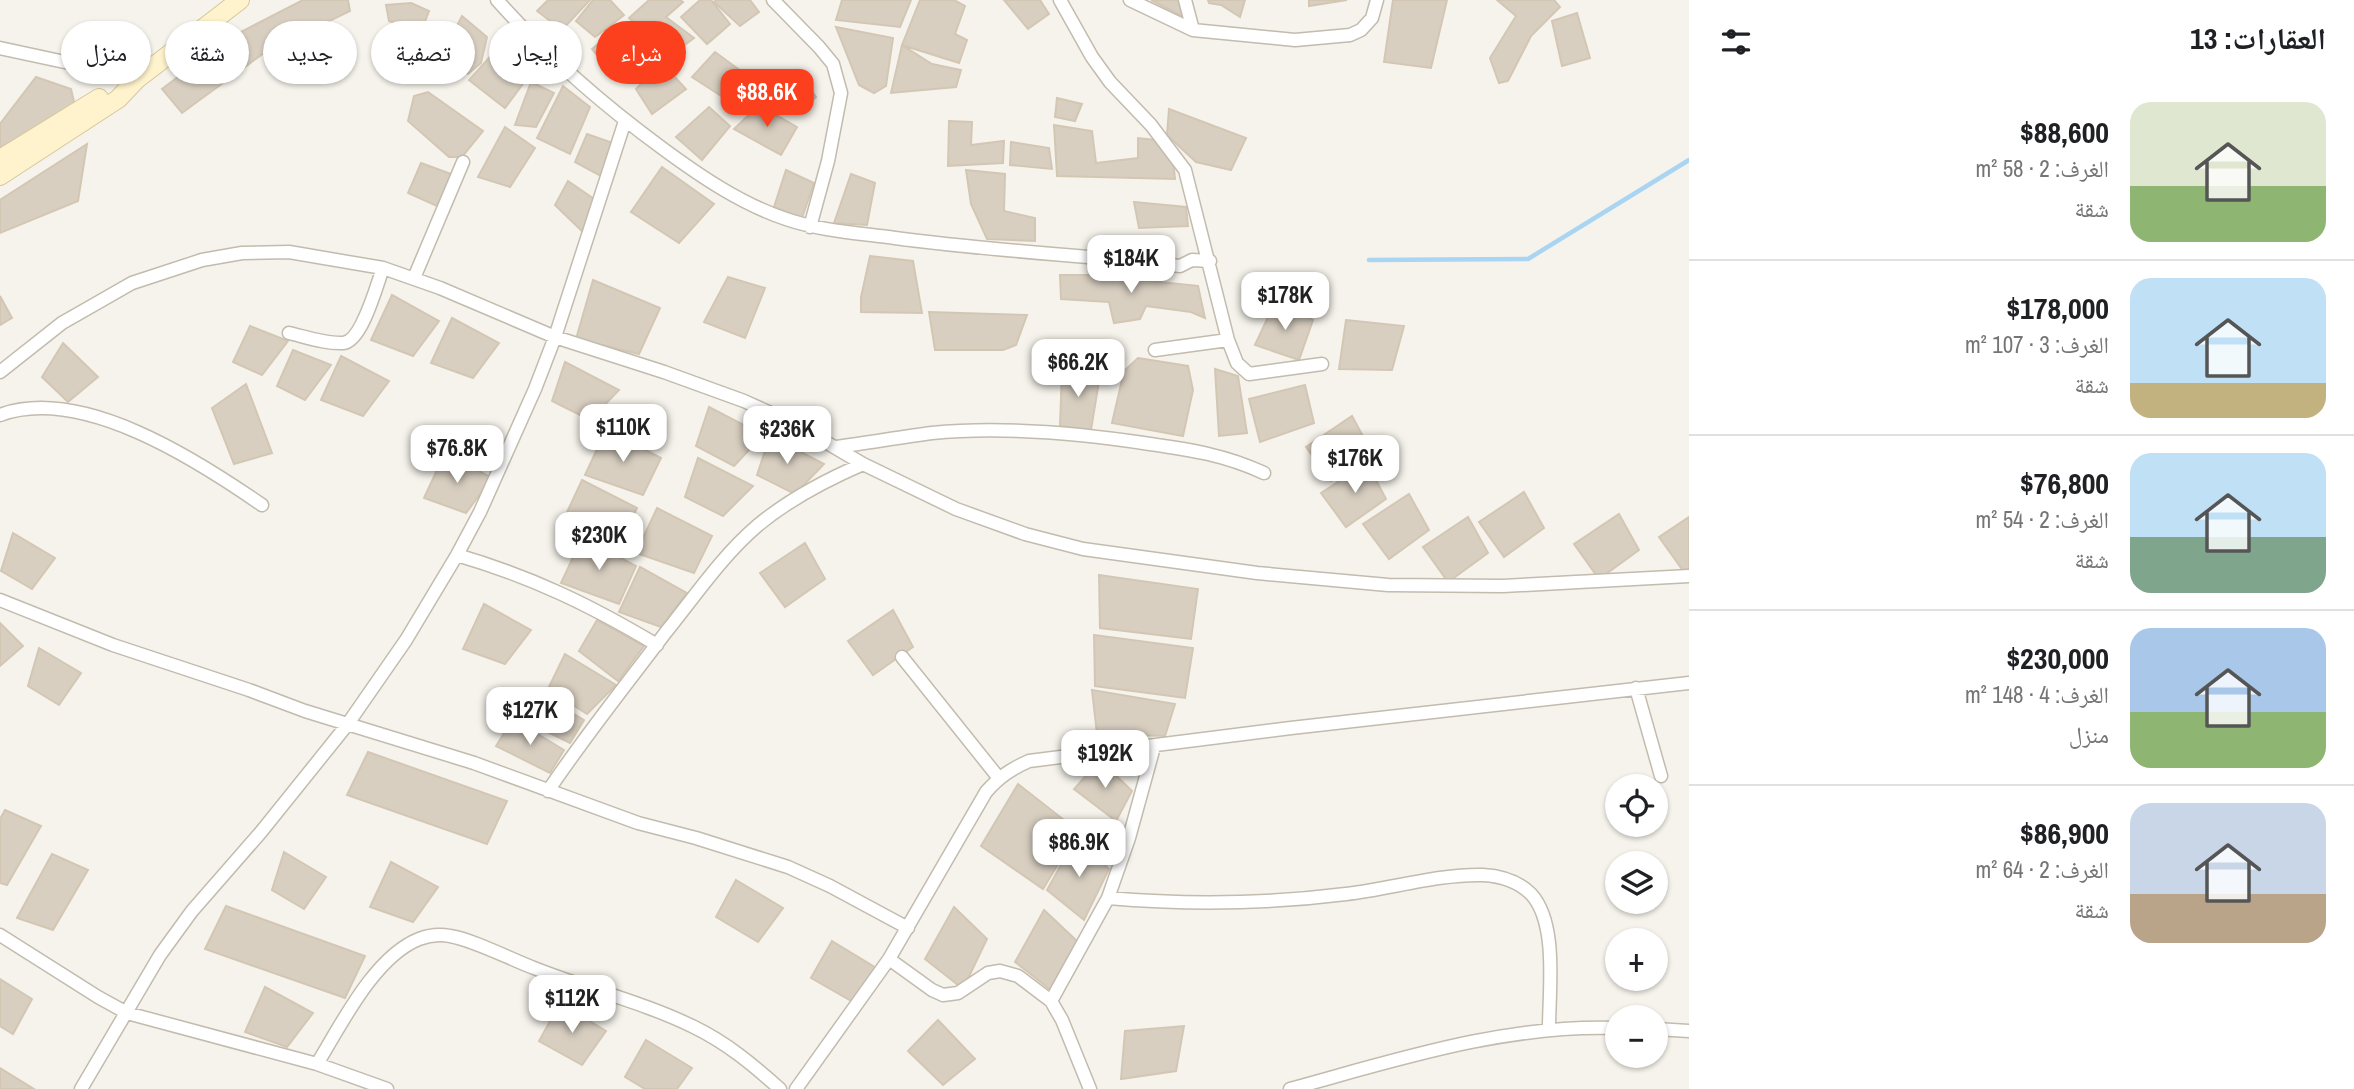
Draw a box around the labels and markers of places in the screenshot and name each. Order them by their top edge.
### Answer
pin: $88.6K [710,69,824,129]
pin: $184K [1082,236,1180,295]
pin: $178K [1236,272,1334,332]
pin: $66.2K [1021,340,1135,399]
pin: $110K [574,405,672,464]
pin: $236K [738,406,836,466]
pin: $76.8K [400,426,514,485]
pin: $176K [1306,435,1404,495]
pin: $230K [550,512,648,572]
pin: $127K [481,688,579,747]
pin: $192K [1056,730,1154,790]
pin: $86.9K [1022,820,1136,879]
pin: $112K [523,976,621,1035]

